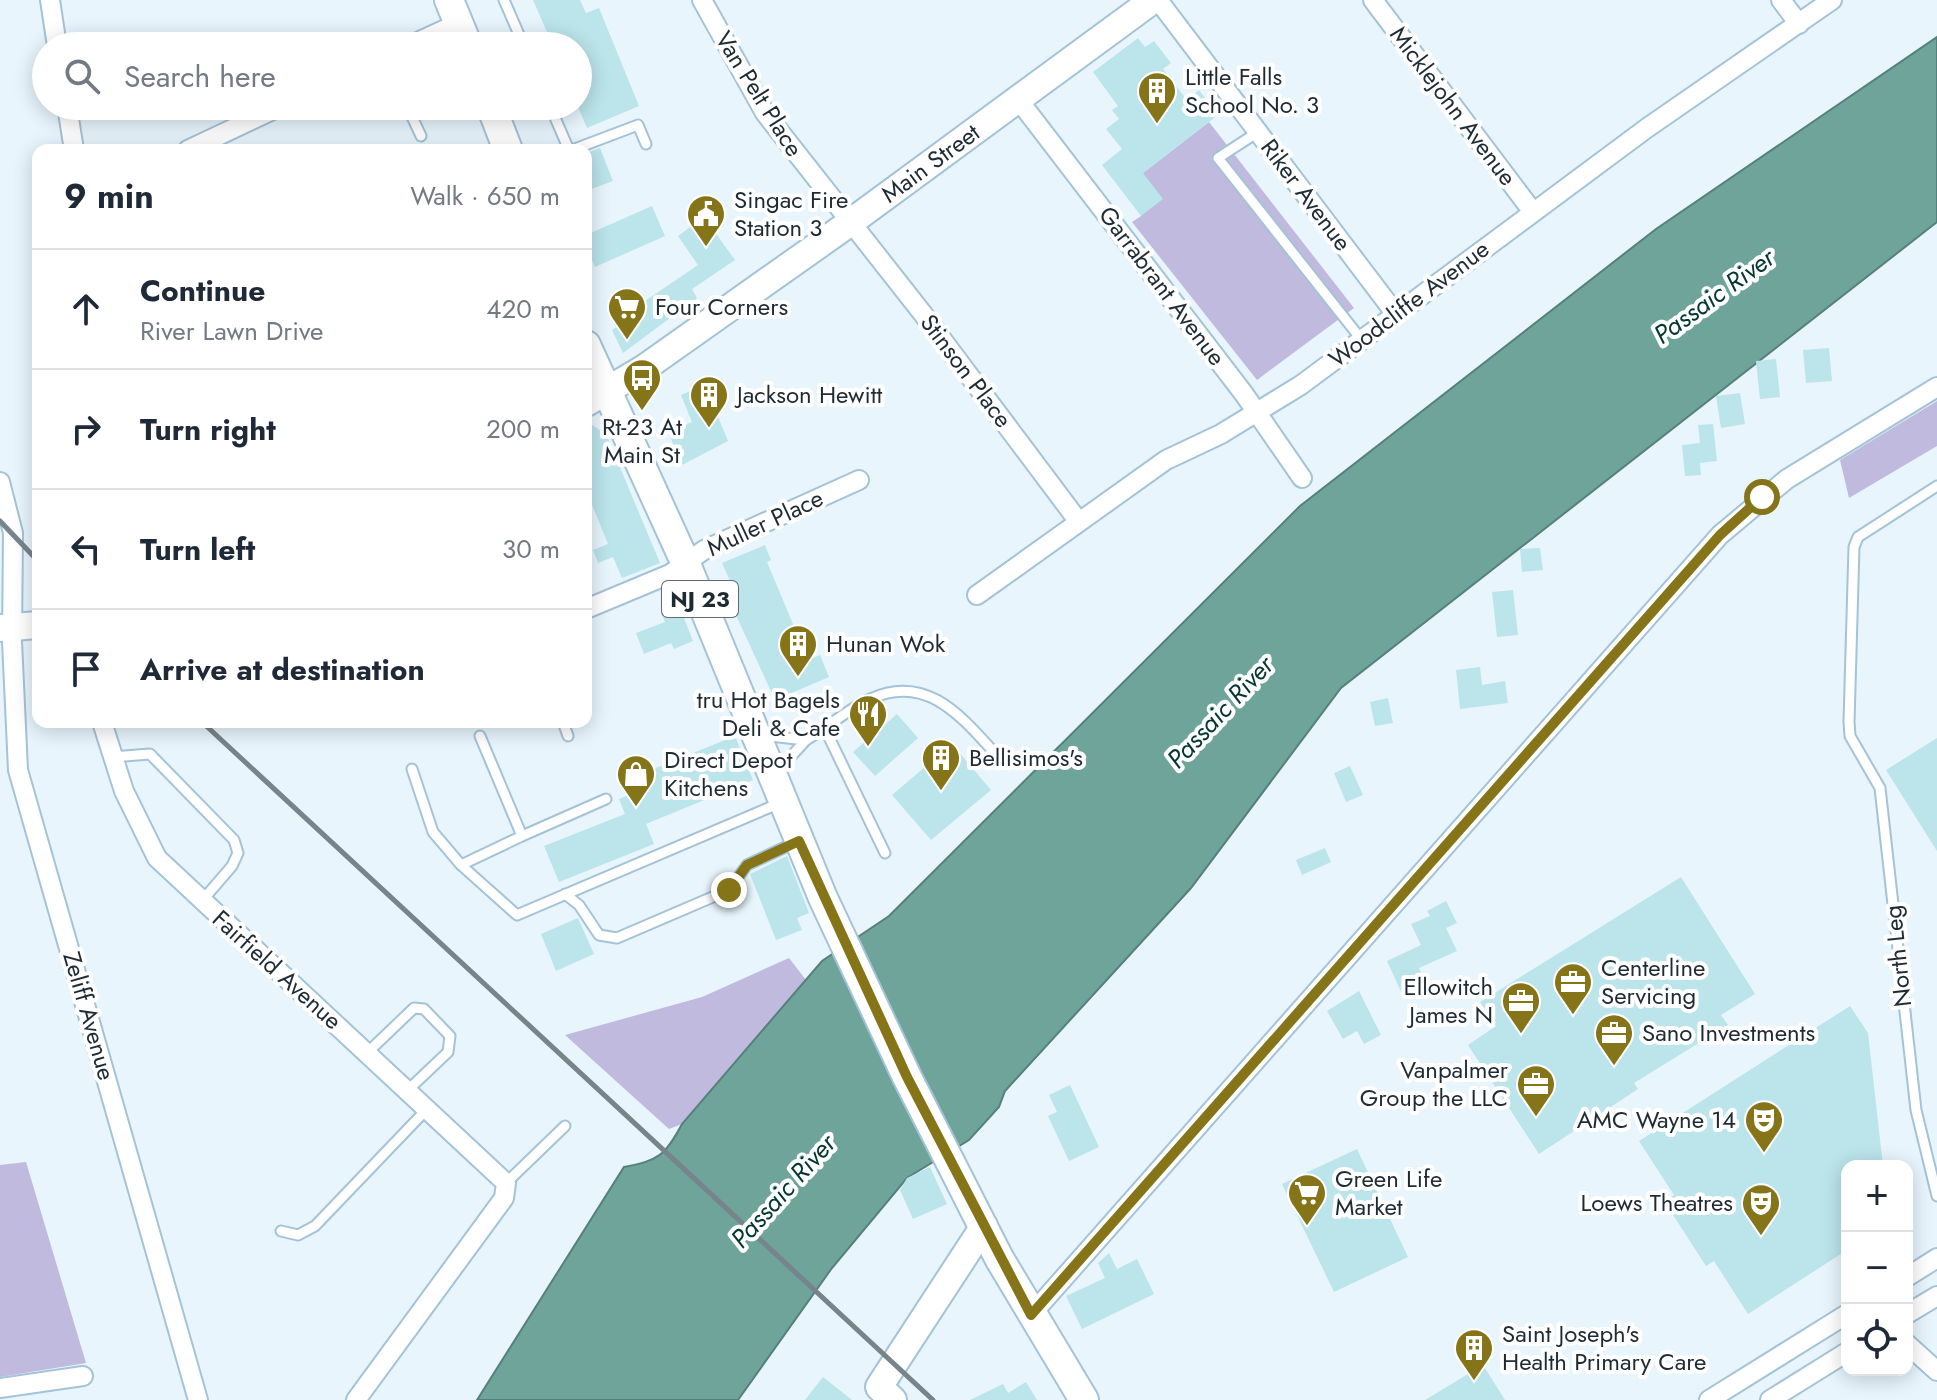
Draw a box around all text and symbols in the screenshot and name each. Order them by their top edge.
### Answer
street label: Micklejohn Avenue [1382,19,1525,193]
street label: Van Pelt Place [707,24,812,163]
search box [32,32,592,120]
icon: search [60,54,104,98]
text: Search here [124,55,276,98]
place label: Little Falls School No. 3 [1185,59,1319,122]
building icon: Little Falls School No. 3 [1136,70,1178,125]
street label: Main Street [874,115,987,211]
street label: Riker Avenue [1253,131,1360,258]
text: 9 min [64,172,154,221]
text: Walk · 650 m [410,177,560,215]
place label: Singac Fire Station 3 [734,182,848,245]
public building icon: Singac Fire Station 3 [685,193,727,248]
street label: Garrabrant Avenue [1091,199,1234,373]
street label: Woodcliffe Avenue [1321,232,1496,376]
water label: Passaic River [1646,238,1784,353]
text: Continue [140,269,266,312]
supermarket icon: Four Corners [606,286,648,341]
icon: ahead [64,287,108,331]
place label: Four Corners [655,289,788,324]
text: 420 m [486,290,560,328]
street label: Stinson Place [912,307,1021,435]
text: River Lawn Drive [140,312,323,350]
bus stop icon: Rt-23 At Main St [621,357,663,412]
building icon: Jackson Hewitt [688,374,730,429]
place label: Jackson Hewitt [734,377,882,412]
icon: right [64,407,108,451]
text: Turn right [140,408,276,451]
place label: Rt-23 At Main St [602,409,682,472]
text: 200 m [486,410,560,448]
route start [1744,479,1780,515]
street label: Muller Place [701,480,829,565]
icon: left [64,527,108,571]
text: Turn left [140,528,255,571]
text: 30 m [502,530,560,568]
road number: NJ 23 [662,581,738,617]
building icon: Hunan Wok [777,623,819,678]
place label: Hunan Wok [826,626,946,661]
water label: Passaic River [1158,646,1283,777]
icon: arrive [64,647,108,691]
text: Arrive at destination [140,648,425,691]
place label: tru Hot Bagels Deli & Cafe [697,682,840,745]
restaurant icon: tru Hot Bagels Deli & Cafe [847,693,889,748]
building icon: Bellisimos's [920,737,962,792]
place label: Bellisimos's [969,740,1083,775]
place label: Direct Depot Kitchens [664,742,793,805]
shop icon: Direct Depot Kitchens [615,753,657,808]
route end [711,872,747,908]
street label: Fairfield Avenue [205,902,350,1037]
street label: North Leg [1875,903,1920,1009]
street label: Zeliff Avenue [54,948,125,1084]
place label: Centerline Servicing [1601,950,1705,1013]
office icon: Centerline Servicing [1552,961,1594,1016]
place label: Ellowitch James N [1404,969,1493,1032]
office icon: Ellowitch James N [1500,980,1542,1035]
office icon: Sano Investments [1593,1012,1635,1067]
place label: Sano Investments [1642,1015,1815,1050]
place label: Vanpalmer Group the LLC [1360,1052,1509,1115]
office icon: Vanpalmer Group the LLC [1515,1063,1557,1118]
theatre icon: AMC Wayne 14 [1743,1099,1785,1154]
place label: AMC Wayne 14 [1577,1102,1736,1137]
water label: Passaic River [721,1125,845,1256]
map controls [1841,1160,1913,1376]
button: + [1841,1160,1913,1232]
place label: Green Life Market [1335,1161,1442,1224]
supermarket icon: Green Life Market [1286,1172,1328,1227]
theatre icon: Loews Theatres [1740,1182,1782,1237]
place label: Loews Theatres [1581,1185,1733,1220]
button: − [1841,1232,1913,1304]
button: locate [1841,1304,1913,1376]
place label: Saint Joseph's Health Primary Care [1502,1316,1706,1379]
building icon: Saint Joseph's Health Primary Care [1453,1327,1495,1382]

